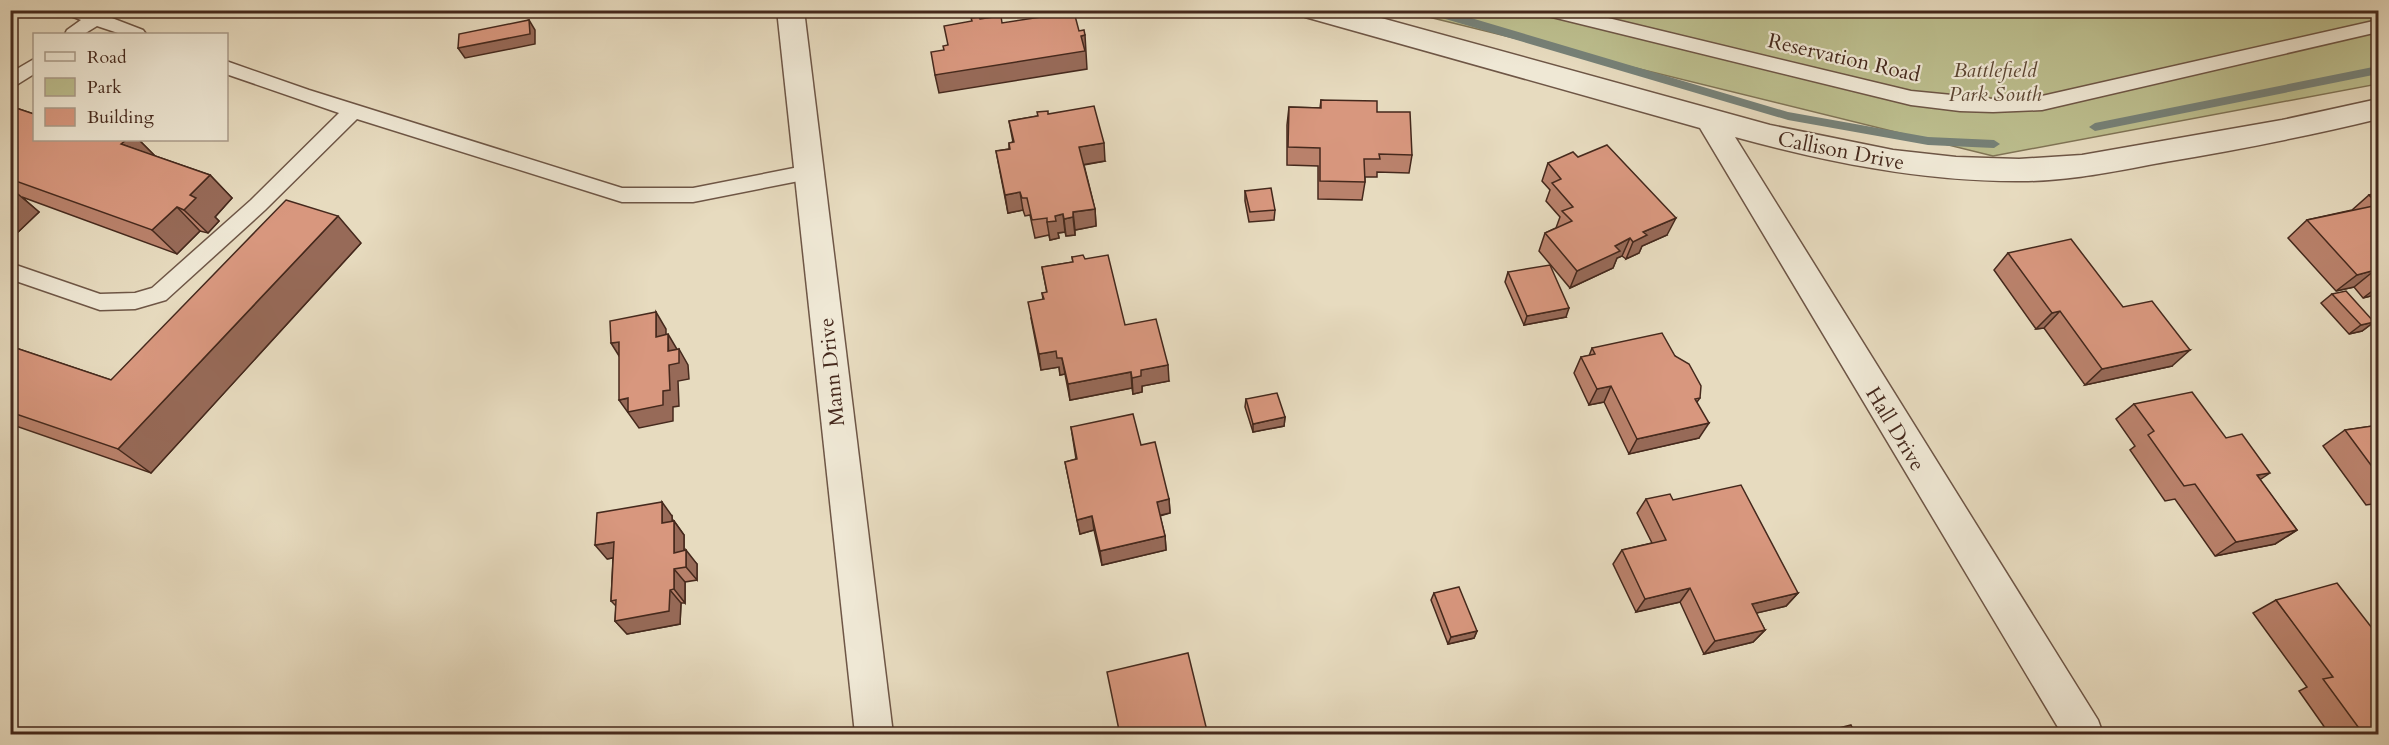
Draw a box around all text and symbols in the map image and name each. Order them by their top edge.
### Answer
street label: Reservation Road [1765,26,1923,90]
legend [33,33,228,141]
text: Road [87,45,127,70]
park label: Battlefield Park South [1948,56,2042,109]
text: Park [87,75,122,100]
text: Building [87,105,155,130]
street label: Callison Drive [1775,125,1907,177]
street label: Mann Drive [812,316,852,428]
street label: Hall Drive [1858,381,1932,477]

